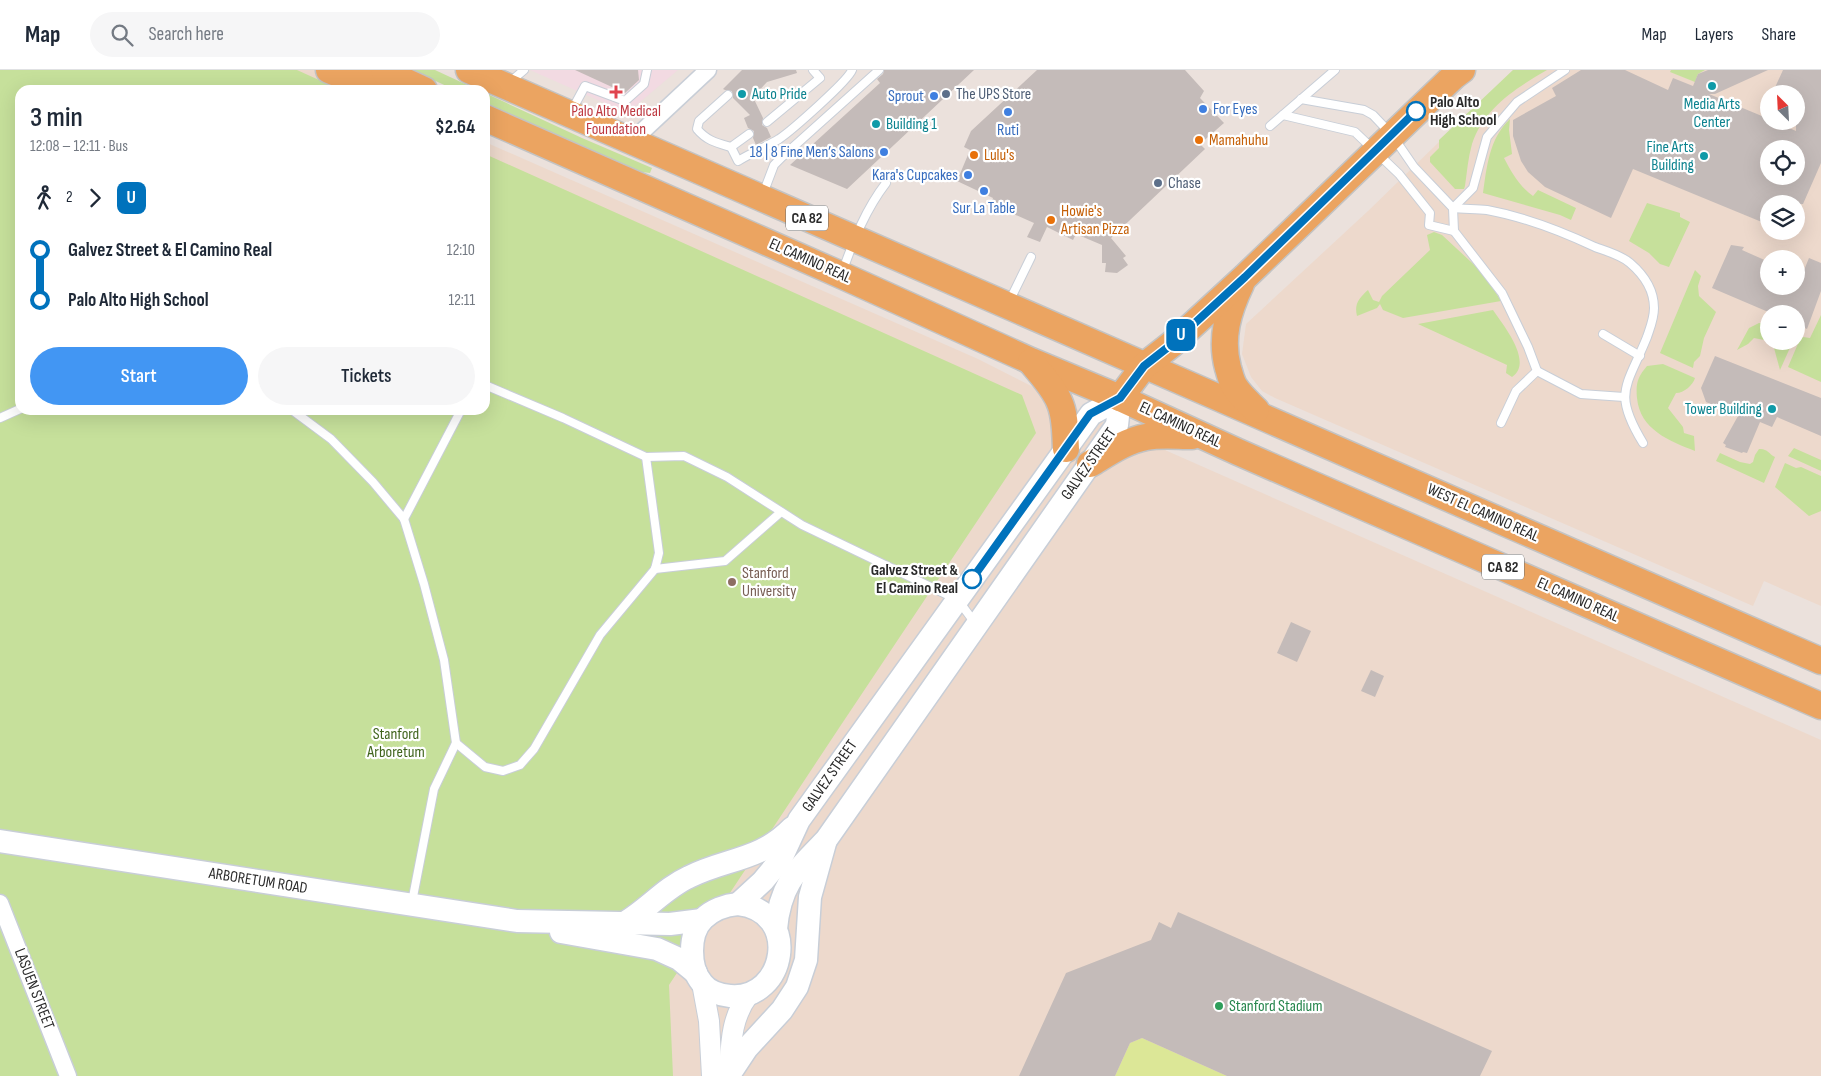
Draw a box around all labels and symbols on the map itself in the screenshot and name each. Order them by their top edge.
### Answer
marker: Media Arts Center [1706,80,1718,92]
marker: Palo Alto Medical Foundation [609,85,623,99]
place label: Auto Pride [751,85,807,104]
place label: The UPS Store [956,85,1031,104]
north arrow [1760,85,1805,130]
place label: Sprout [888,87,924,106]
marker: Auto Pride [736,88,748,100]
marker: The UPS Store [940,88,952,100]
marker: Sprout [928,90,940,102]
place label: Palo Alto High School [1430,93,1496,130]
place label: Media Arts Center [1684,95,1741,132]
place label: For Eyes [1213,100,1258,119]
marker: Palo Alto High School [1406,101,1426,121]
place label: Palo Alto Medical Foundation [571,102,661,139]
marker: For Eyes [1197,103,1209,115]
marker: Ruti [1002,106,1014,118]
place label: Building 1 [886,115,937,134]
marker: Building 1 [870,118,882,130]
place label: Ruti [997,121,1019,140]
place label: Mamahuhu [1209,131,1268,150]
marker: Mamahuhu [1193,134,1205,146]
place label: Fine Arts Building [1646,138,1694,175]
place label: 18 | 8 Fine Men’s Salons [750,143,874,162]
marker: 18 | 8 Fine Men’s Salons [878,146,890,158]
place label: Lulu's [984,146,1015,165]
marker: Lulu's [968,149,980,161]
marker: Fine Arts Building [1698,150,1710,162]
place label: Kara's Cupcakes [872,166,958,185]
marker: Kara's Cupcakes [962,169,974,181]
place label: Chase [1168,174,1201,193]
marker: Chase [1152,177,1164,189]
marker: Sur La Table [978,185,990,197]
place label: Sur La Table [953,199,1015,218]
place label: Howie's Artisan Pizza [1060,202,1129,239]
road number: CA 82 [786,206,828,230]
marker: Howie's Artisan Pizza [1045,214,1057,226]
street label: EL CAMINO REAL [766,234,854,288]
line badge: U [1165,319,1197,351]
street label: EL CAMINO REAL [1136,398,1224,452]
place label: Tower Building [1685,400,1762,419]
marker: Tower Building [1766,403,1778,415]
street label: GALVEZ STREET [1057,424,1121,504]
street label: WEST EL CAMINO REAL [1424,480,1542,546]
road number: CA 82 [1482,554,1524,580]
place label: Galvez Street & El Camino Real [871,561,958,598]
place label: Stanford University [742,564,796,601]
marker: Galvez Street & El Camino Real [962,569,982,589]
street label: EL CAMINO REAL [1534,573,1622,627]
marker: Stanford University [726,576,738,588]
park label: Stanford Arboretum [366,725,425,762]
street label: GALVEZ STREET [798,736,862,816]
street label: ARBORETUM ROAD [206,864,309,898]
street label: LASUEN STREET [10,946,58,1033]
place label: Stanford Stadium [1229,997,1323,1016]
marker: Stanford Stadium [1213,1000,1225,1012]

